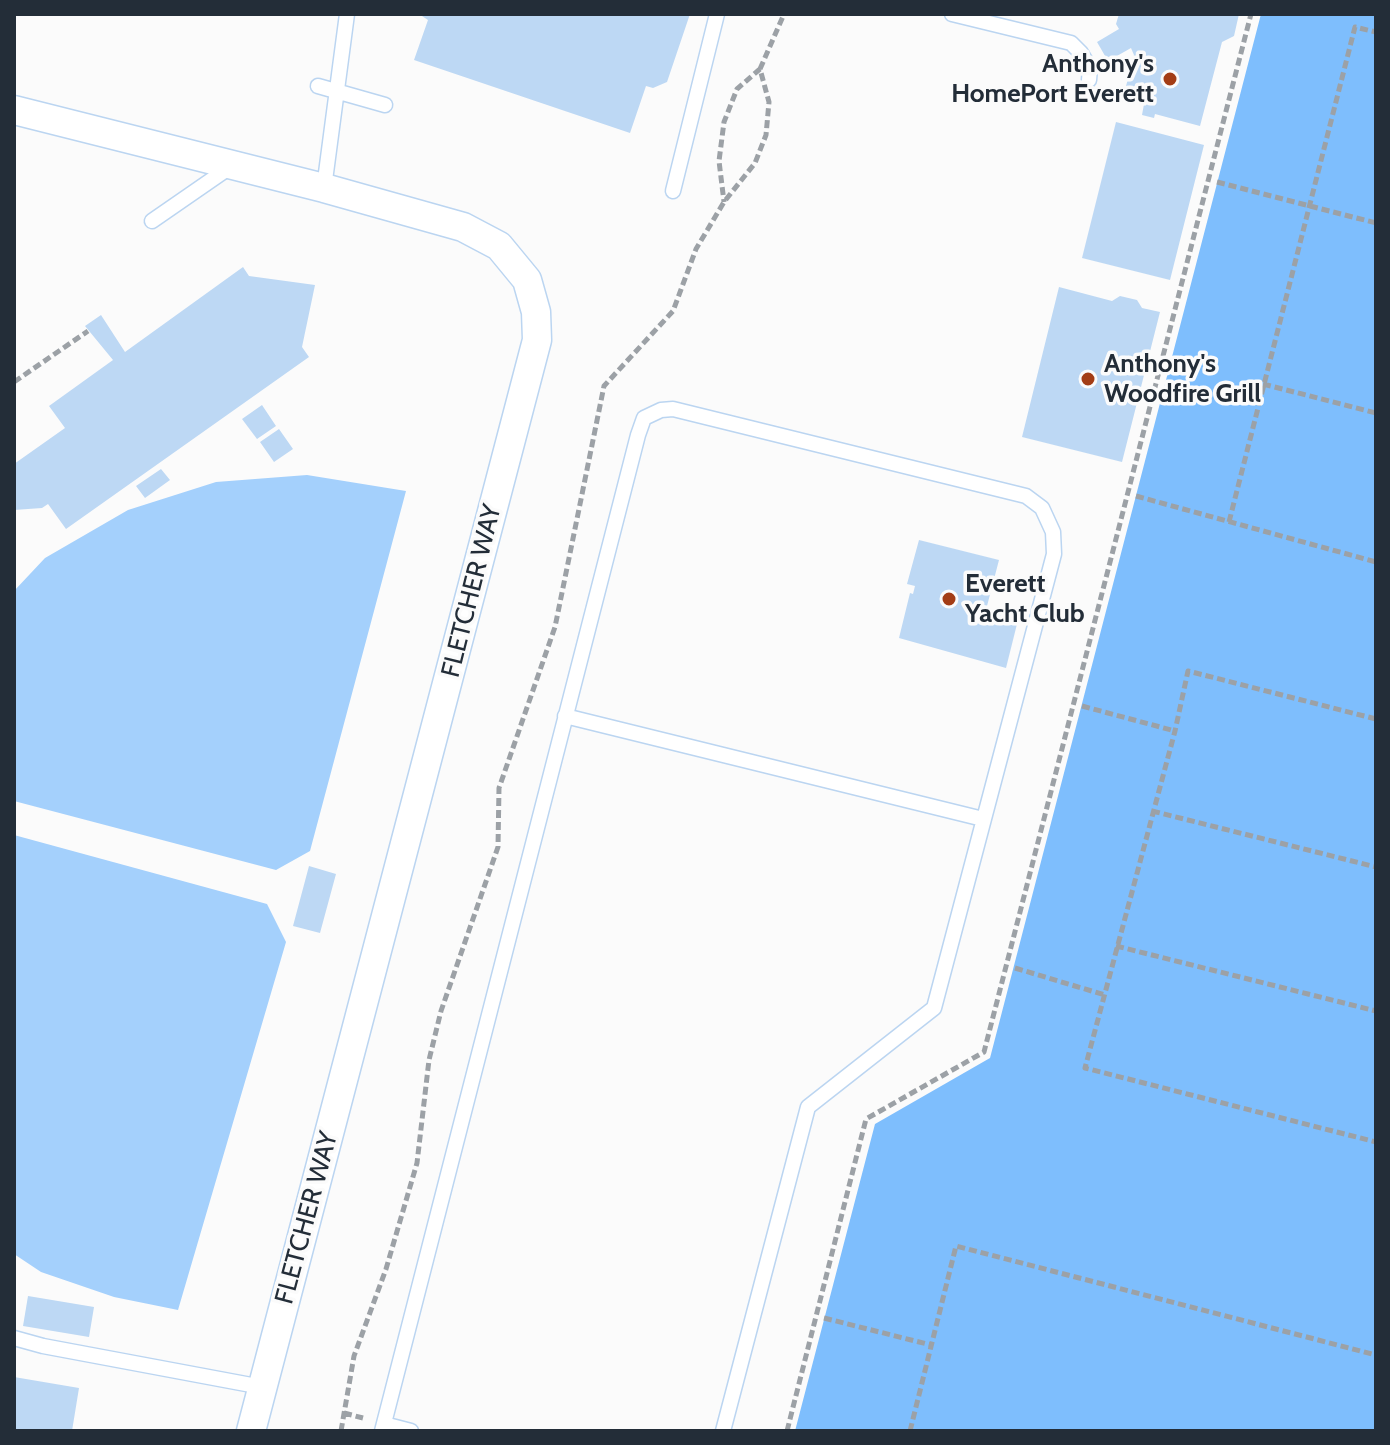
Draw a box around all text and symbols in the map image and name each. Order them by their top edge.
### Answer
place label: Anthony's HomePort Everett [951,48,1154,110]
marker: Anthony's HomePort Everett [1161,70,1179,88]
place label: Anthony's Woodfire Grill [1104,348,1261,410]
marker: Anthony's Woodfire Grill [1079,370,1097,388]
street label: FLETCHER WAY [435,501,509,681]
place label: Everett Yacht Club [965,568,1085,630]
marker: Everett Yacht Club [940,590,958,608]
street label: FLETCHER WAY [269,1128,345,1308]

